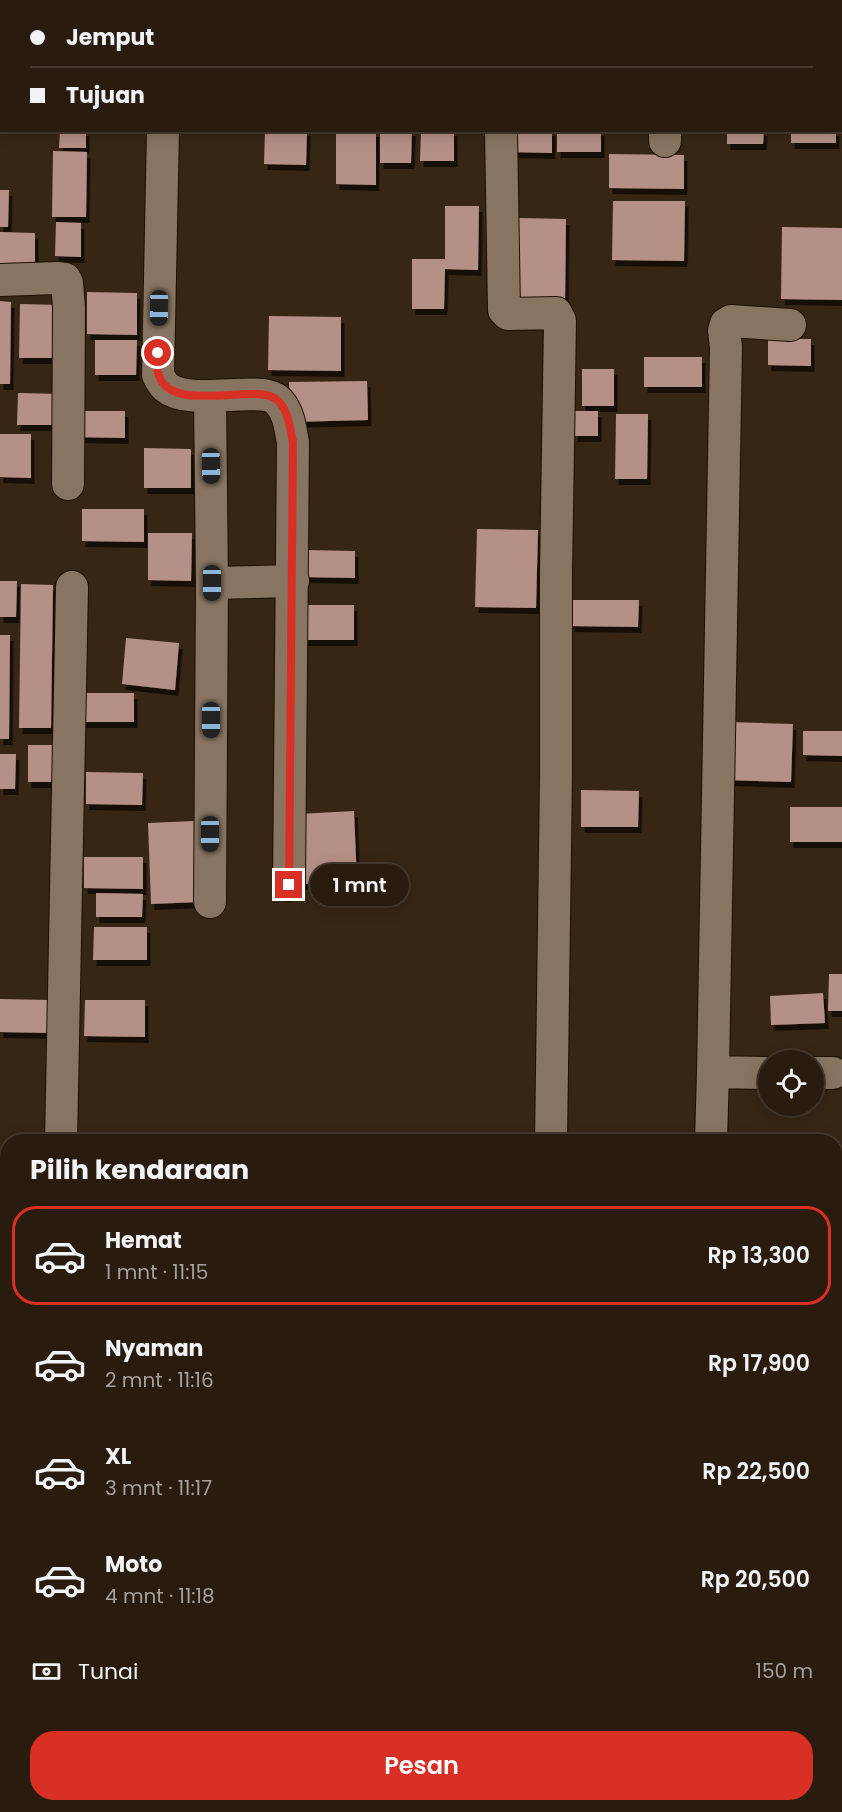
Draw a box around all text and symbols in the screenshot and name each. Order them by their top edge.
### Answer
text: Jemput [66,22,154,53]
text: Tujuan [66,80,145,111]
car [150,290,168,326]
route start [144,339,171,366]
car [202,448,220,484]
car [203,565,221,601]
car [202,702,220,738]
car [201,816,219,852]
callout: 1 mnt [310,864,409,906]
route end [275,871,302,898]
text: 1 mnt [333,871,386,899]
map controls [758,1050,824,1116]
button: locate [758,1050,824,1116]
text: Pilih kendaraan [30,1151,249,1188]
text: Hemat [105,1225,182,1256]
icon: car [33,1229,87,1283]
text: Rp 13,300 [707,1240,810,1271]
text: 1 mnt · 11:15 [105,1258,208,1286]
text: Nyaman [105,1333,203,1364]
icon: car [33,1337,87,1391]
text: Rp 17,900 [708,1348,810,1379]
text: 2 mnt · 11:16 [105,1366,214,1394]
text: XL [105,1441,131,1472]
icon: car [33,1445,87,1499]
text: Rp 22,500 [702,1456,810,1487]
text: 3 mnt · 11:17 [105,1474,212,1502]
text: Moto [105,1549,162,1580]
icon: car [33,1553,87,1607]
text: Rp 20,500 [701,1564,810,1595]
text: 4 mnt · 11:18 [105,1582,215,1610]
icon: cash [30,1655,63,1688]
text: Tunai [78,1656,138,1687]
text: 150 m [756,1657,813,1685]
button: Pesan [30,1731,813,1800]

